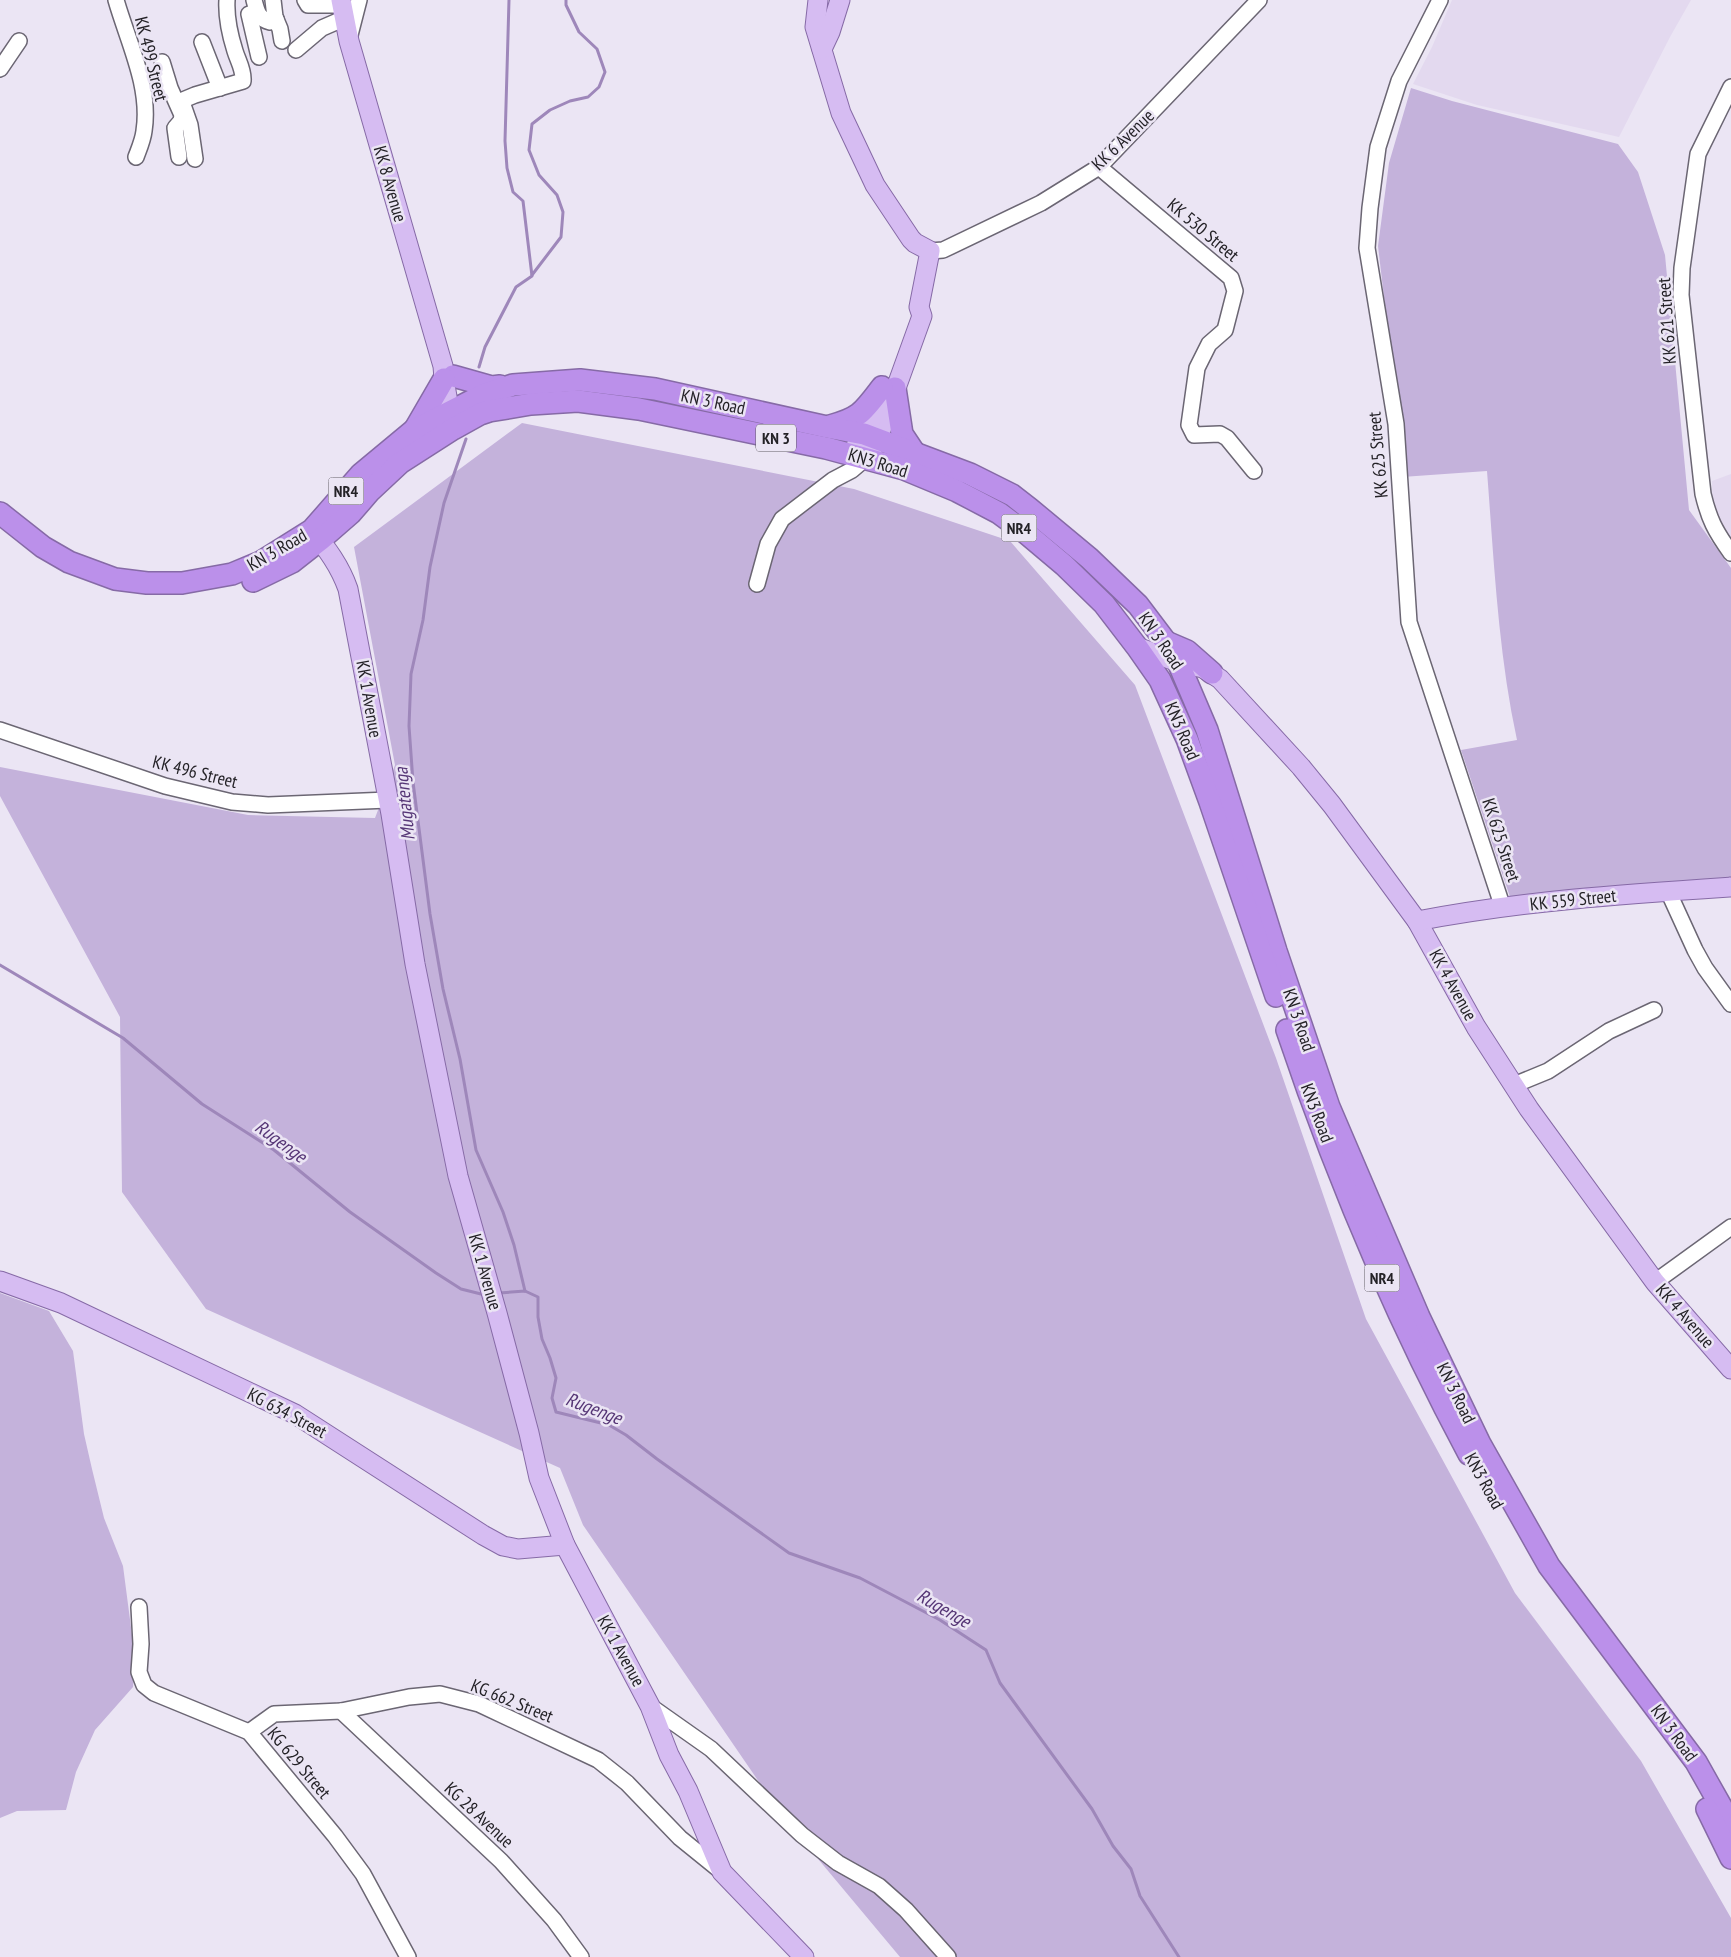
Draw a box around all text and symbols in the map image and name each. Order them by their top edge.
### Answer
street label: KK 499 Street [130,14,173,104]
street label: KK 6 Avenue [1087,104,1159,175]
street label: KK 8 Avenue [369,143,412,225]
street label: KK 530 Street [1163,193,1244,266]
street label: KK 621 Street [1652,277,1681,365]
street label: KN 3 Road [679,384,747,420]
street label: KK 625 Street [1362,411,1393,499]
road number: KN 3 [756,424,796,452]
street label: KN3 Road [846,443,911,482]
road number: NR4 [328,478,364,504]
road number: NR4 [1002,514,1036,542]
street label: KN 3 Road [243,523,311,576]
street label: KN 3 Road [1134,607,1189,674]
street label: KK 1 Avenue [351,658,388,739]
street label: KN3 Road [1160,698,1205,763]
street label: KK 496 Street [150,750,240,793]
water label: Mugatenga [388,765,420,842]
street label: KK 625 Street [1477,795,1526,885]
street label: KK 559 Street [1529,884,1617,915]
street label: KK 4 Avenue [1424,945,1482,1024]
street label: KN 3 Road [1278,985,1321,1054]
street label: KN3 Road [1296,1080,1339,1146]
water label: Rugenge [251,1114,312,1168]
street label: KK 1 Avenue [464,1231,507,1313]
road number: NR4 [1364,1264,1400,1292]
street label: KK 4 Avenue [1651,1279,1720,1353]
street label: KN 3 Road [1432,1359,1481,1427]
street label: KG 634 Street [244,1382,331,1443]
water label: Rugenge [563,1386,626,1430]
street label: KN3 Road [1460,1448,1509,1513]
water label: Rugenge [913,1583,976,1633]
street label: KK 1 Avenue [592,1611,650,1690]
street label: KG 662 Street [468,1674,557,1727]
street label: KN 3 Road [1646,1700,1703,1766]
street label: KG 629 Street [263,1722,336,1803]
street label: KG 28 Avenue [440,1777,519,1852]

